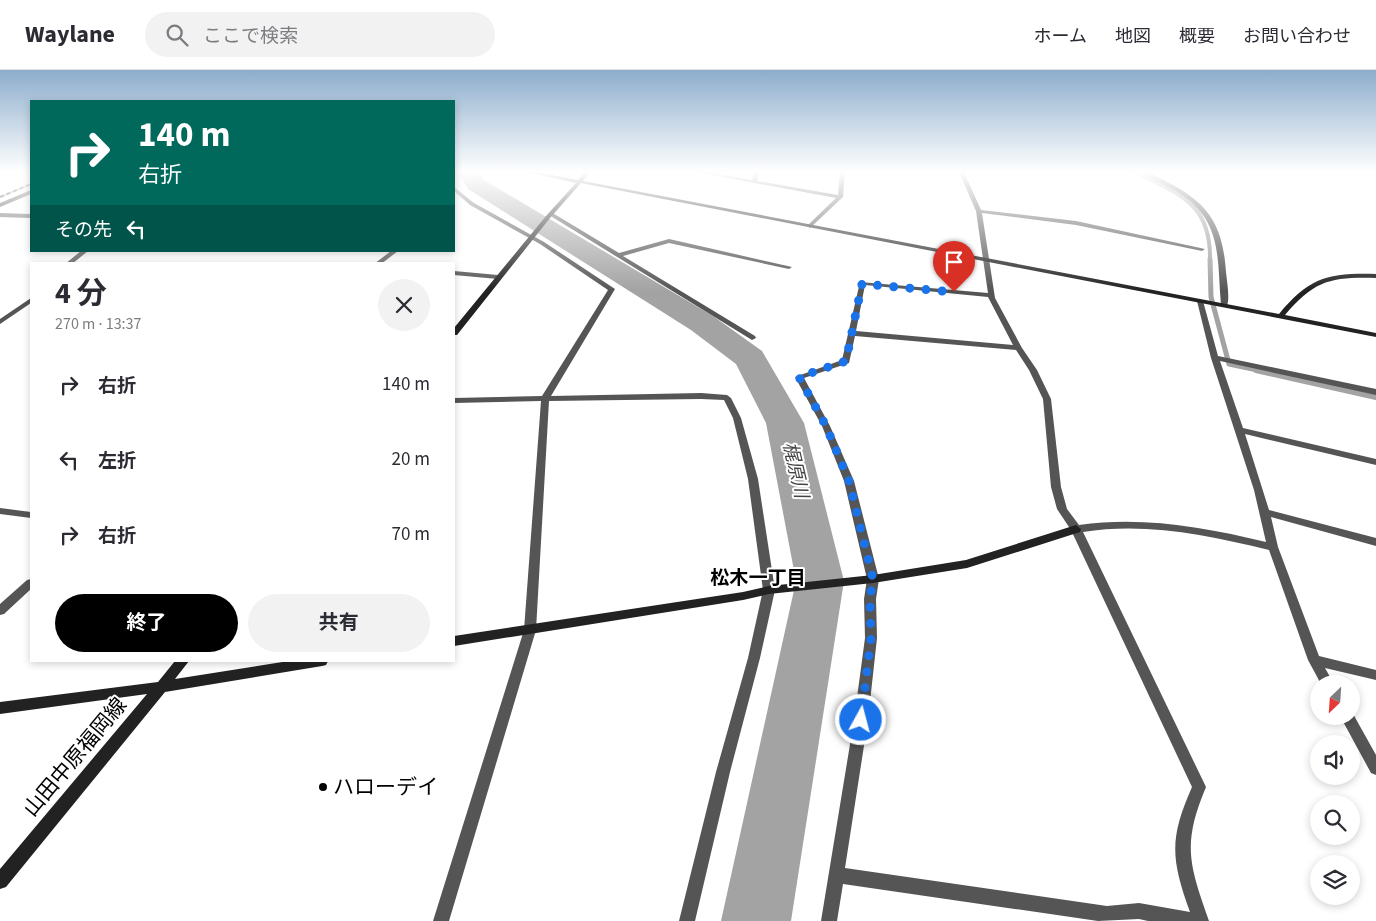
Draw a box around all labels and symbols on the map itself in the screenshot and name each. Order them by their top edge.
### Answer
pin [933,241,975,292]
water label: 梶原川 [775,439,815,503]
district label: 松木一丁目 [710,565,806,592]
north arrow [1310,675,1360,725]
street label: 山田中原福岡線 [16,691,134,823]
position arrow [834,693,886,745]
place label: ハローデイ [333,772,438,802]
marker: ハローデイ [317,781,329,793]

